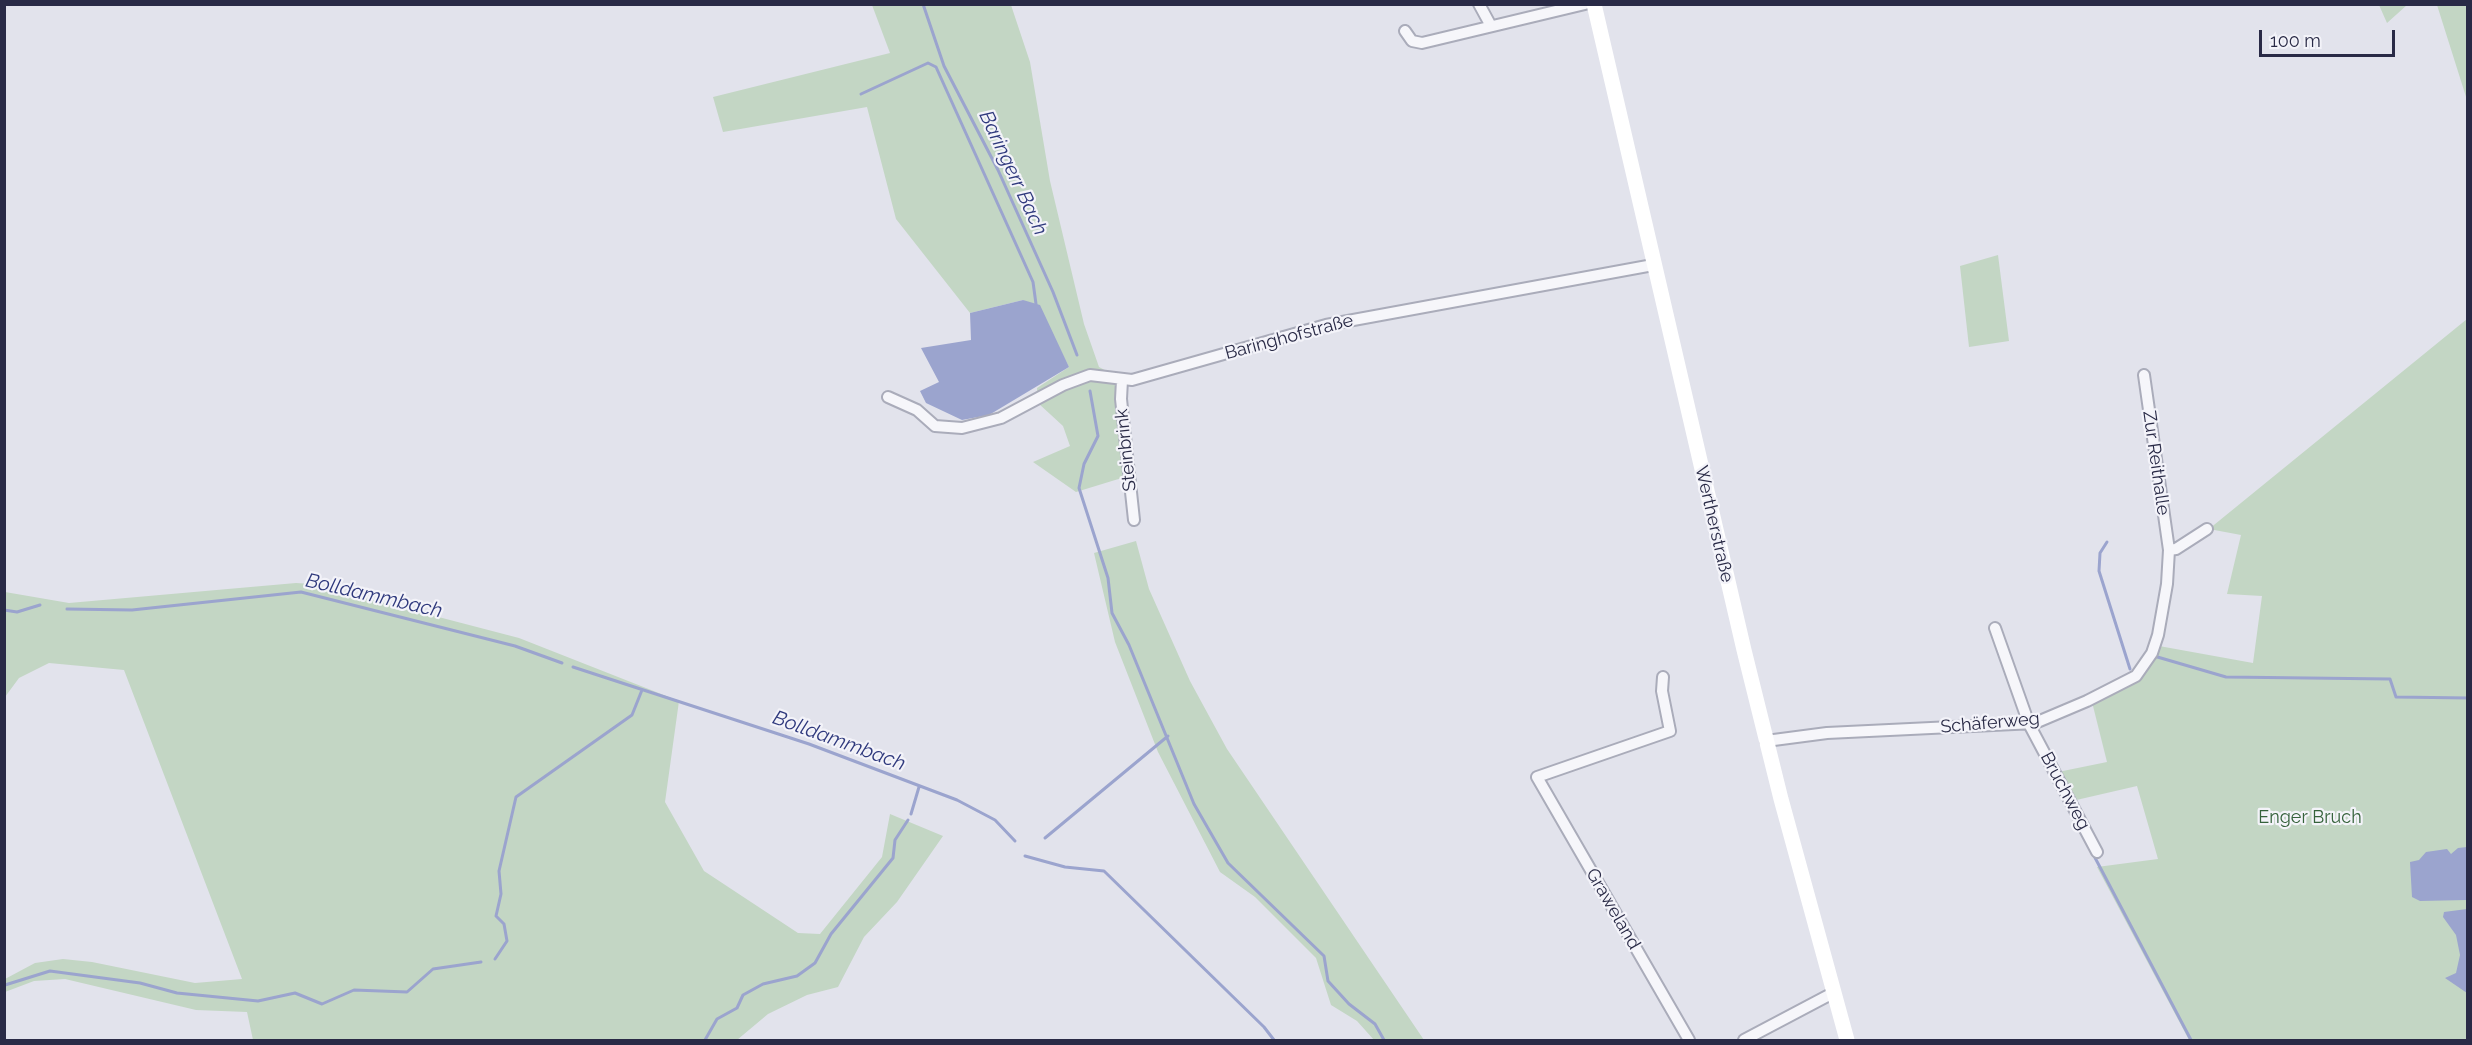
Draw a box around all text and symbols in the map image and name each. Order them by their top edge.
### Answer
scale bar [2262,18,2398,56]
text: 100 m [2270,30,2321,51]
water label: Baringerr Bach [974,107,1052,239]
street label: Baringhofstraße [1222,309,1356,365]
street label: Steinbrink [1111,408,1141,492]
street label: Zur Reithalle [2138,409,2174,517]
street label: Wertherstraße [1690,463,1738,585]
water label: Bolldammbach [303,569,445,623]
water label: Bolldammbach [769,706,909,776]
street label: Schäferweg [1939,708,2041,738]
street label: Bruchweg [2035,748,2095,834]
park label: Enger Bruch [2258,807,2362,829]
street label: Graweland [1581,865,1645,953]

